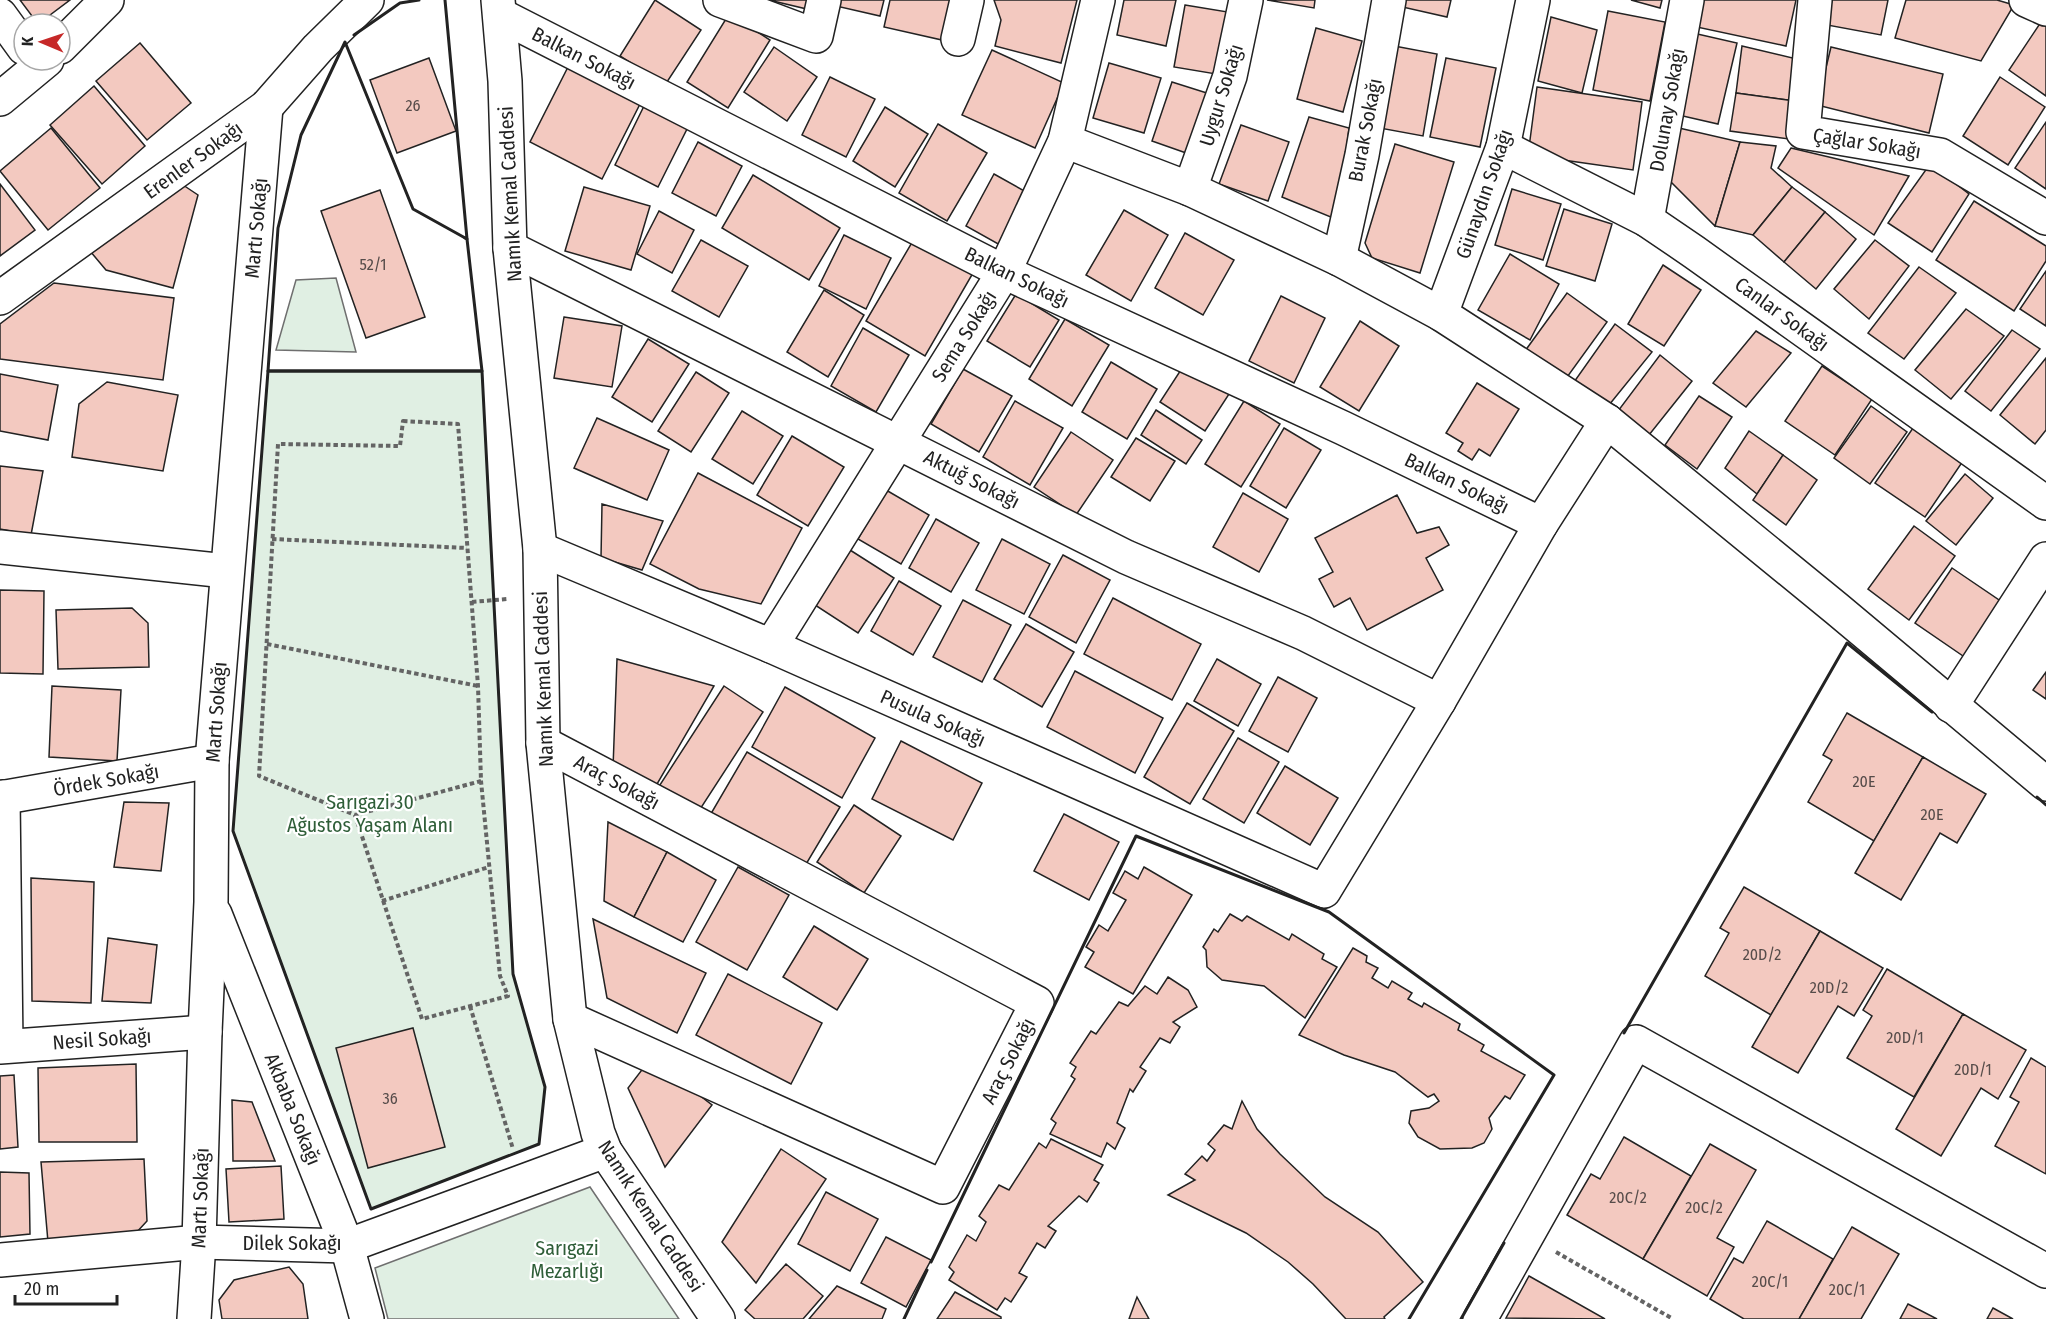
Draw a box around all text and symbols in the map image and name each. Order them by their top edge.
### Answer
north arrow [12,12,72,72]
street label: Balkan Sokağı [528,22,640,94]
text: K [18,36,37,46]
street label: Uygur Sokağı [1194,41,1248,149]
street label: Dolunay Sokağı [1644,46,1690,174]
street label: Burak Sokağı [1343,76,1387,184]
house number: 26 [406,96,421,115]
street label: Namık Kemal Caddesi [493,105,527,283]
street label: Erenler Sokağı [139,116,247,204]
street label: Çağlar Sokağı [1811,123,1923,164]
street label: Günaydın Sokağı [1451,126,1517,262]
street label: Martı Sokağı [240,177,272,279]
street label: Balkan Sokağı [961,241,1073,313]
house number: 52/1 [359,255,387,274]
street label: Canlar Sokağı [1730,272,1834,356]
street label: Sema Sokağı [926,286,1002,386]
street label: Aktuğ Sokağı [920,445,1024,513]
street label: Balkan Sokağı [1401,447,1513,519]
street label: Namık Kemal Caddesi [528,591,558,767]
street label: Martı Sokağı [201,661,231,763]
street label: Pusula Sokağı [877,684,989,752]
street label: Araç Sokağı [570,749,664,815]
street label: Ördek Sokağı [51,759,161,801]
house number: 20E [1853,772,1875,791]
park label: Sarıgazi 30 Ağustos Yaşam Alanı [287,790,453,838]
house number: 20E [1921,805,1943,824]
house number: 20D/2 [1743,945,1781,964]
house number: 20D/2 [1810,978,1848,997]
street label: Araç Sokağı [976,1014,1040,1108]
street label: Nesil Sokağı [52,1024,152,1054]
house number: 20D/1 [1886,1028,1924,1047]
street label: Akbaba Sokağı [260,1050,326,1168]
house number: 20D/1 [1954,1060,1992,1079]
house number: 36 [382,1089,398,1108]
street label: Namık Kemal Caddesi [593,1136,709,1296]
street label: Martı Sokağı [186,1147,214,1249]
house number: 20C/2 [1609,1188,1647,1207]
house number: 20C/2 [1685,1198,1723,1217]
street label: Dilek Sokağı [242,1231,342,1255]
park label: Sarıgazi Mezarlığı [530,1236,604,1283]
scale bar [15,1268,117,1306]
house number: 20C/1 [1752,1272,1788,1291]
text: 20 m [24,1278,59,1300]
house number: 20C/1 [1829,1280,1865,1299]

